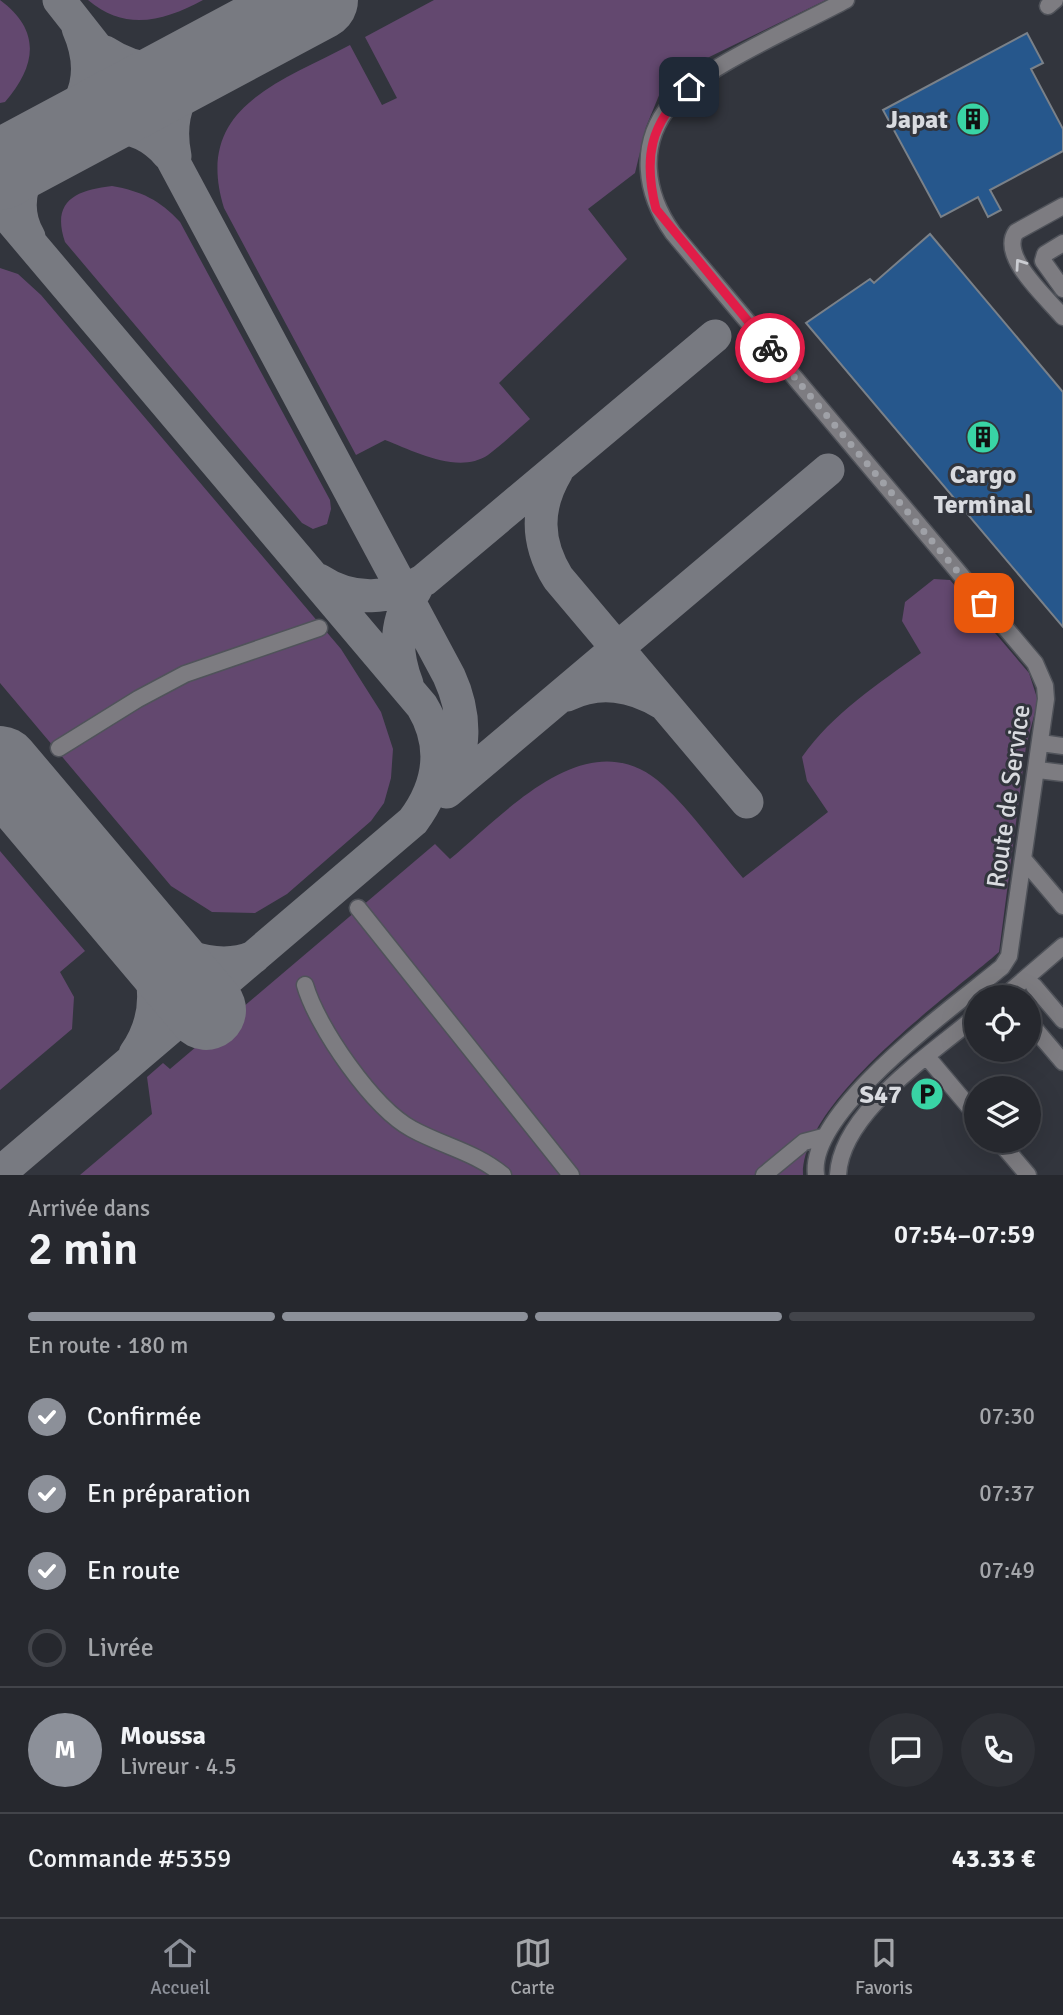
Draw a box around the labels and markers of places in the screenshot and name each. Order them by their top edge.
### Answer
pin [659,57,719,117]
building icon: Japat [954,100,992,138]
place label: Japat [886,104,948,136]
building icon: Cargo Terminal [964,418,1002,456]
place label: Cargo Terminal [934,459,1032,521]
pin [954,573,1014,633]
parking icon: S47 [908,1075,946,1113]
place label: S47 [859,1079,902,1111]

